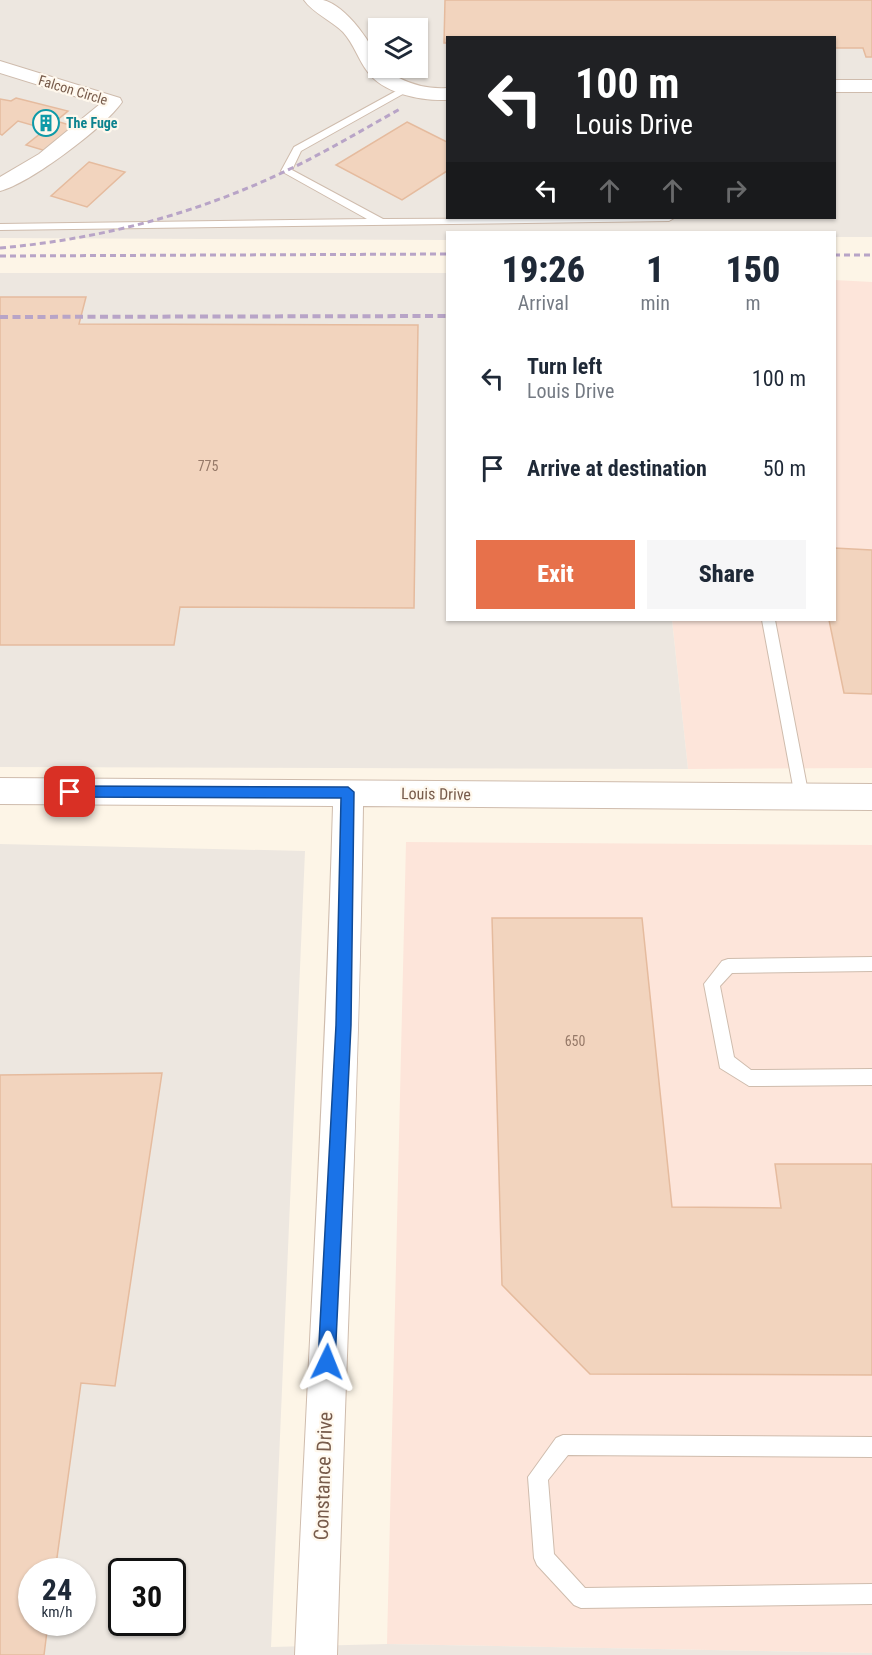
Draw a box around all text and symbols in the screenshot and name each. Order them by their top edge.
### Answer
map controls [368,18,428,78]
button: layers [368,18,428,78]
text: 100 m [575,59,680,108]
icon: left [476,60,554,138]
street label: Falcon Circle [37,72,110,108]
building icon: The Fuge [31,108,61,138]
text: Louis Drive [575,109,693,141]
place label: The Fuge [66,115,118,131]
icon: left [530,174,563,207]
icon: ahead [593,174,626,207]
icon: ahead [656,174,689,207]
icon: right [719,174,752,207]
text: 19:26 [502,249,585,291]
text: 1 [646,249,664,291]
text: 150 [725,249,780,291]
text: Arrival [518,291,569,315]
text: min [641,291,670,315]
text: m [745,291,760,315]
text: Turn left [527,354,602,379]
icon: left [476,362,509,395]
text: 100 m [752,366,806,391]
text: Louis Drive [527,379,614,403]
icon: arrive [476,452,509,485]
text: Arrive at destination [527,456,707,481]
text: 50 m [763,456,806,481]
house number: 775 [198,458,218,474]
button: Exit [476,540,635,609]
button: Share [647,540,806,609]
pin [44,766,95,817]
icon: arrive [53,775,86,808]
street label: Louis Drive [401,784,471,804]
house number: 650 [565,1033,585,1049]
position arrow [295,1330,359,1394]
street label: Constance Drive [309,1411,337,1541]
speed limit sign: 30 [108,1558,186,1636]
text: 24 [42,1572,72,1607]
text: km/h [42,1603,72,1621]

